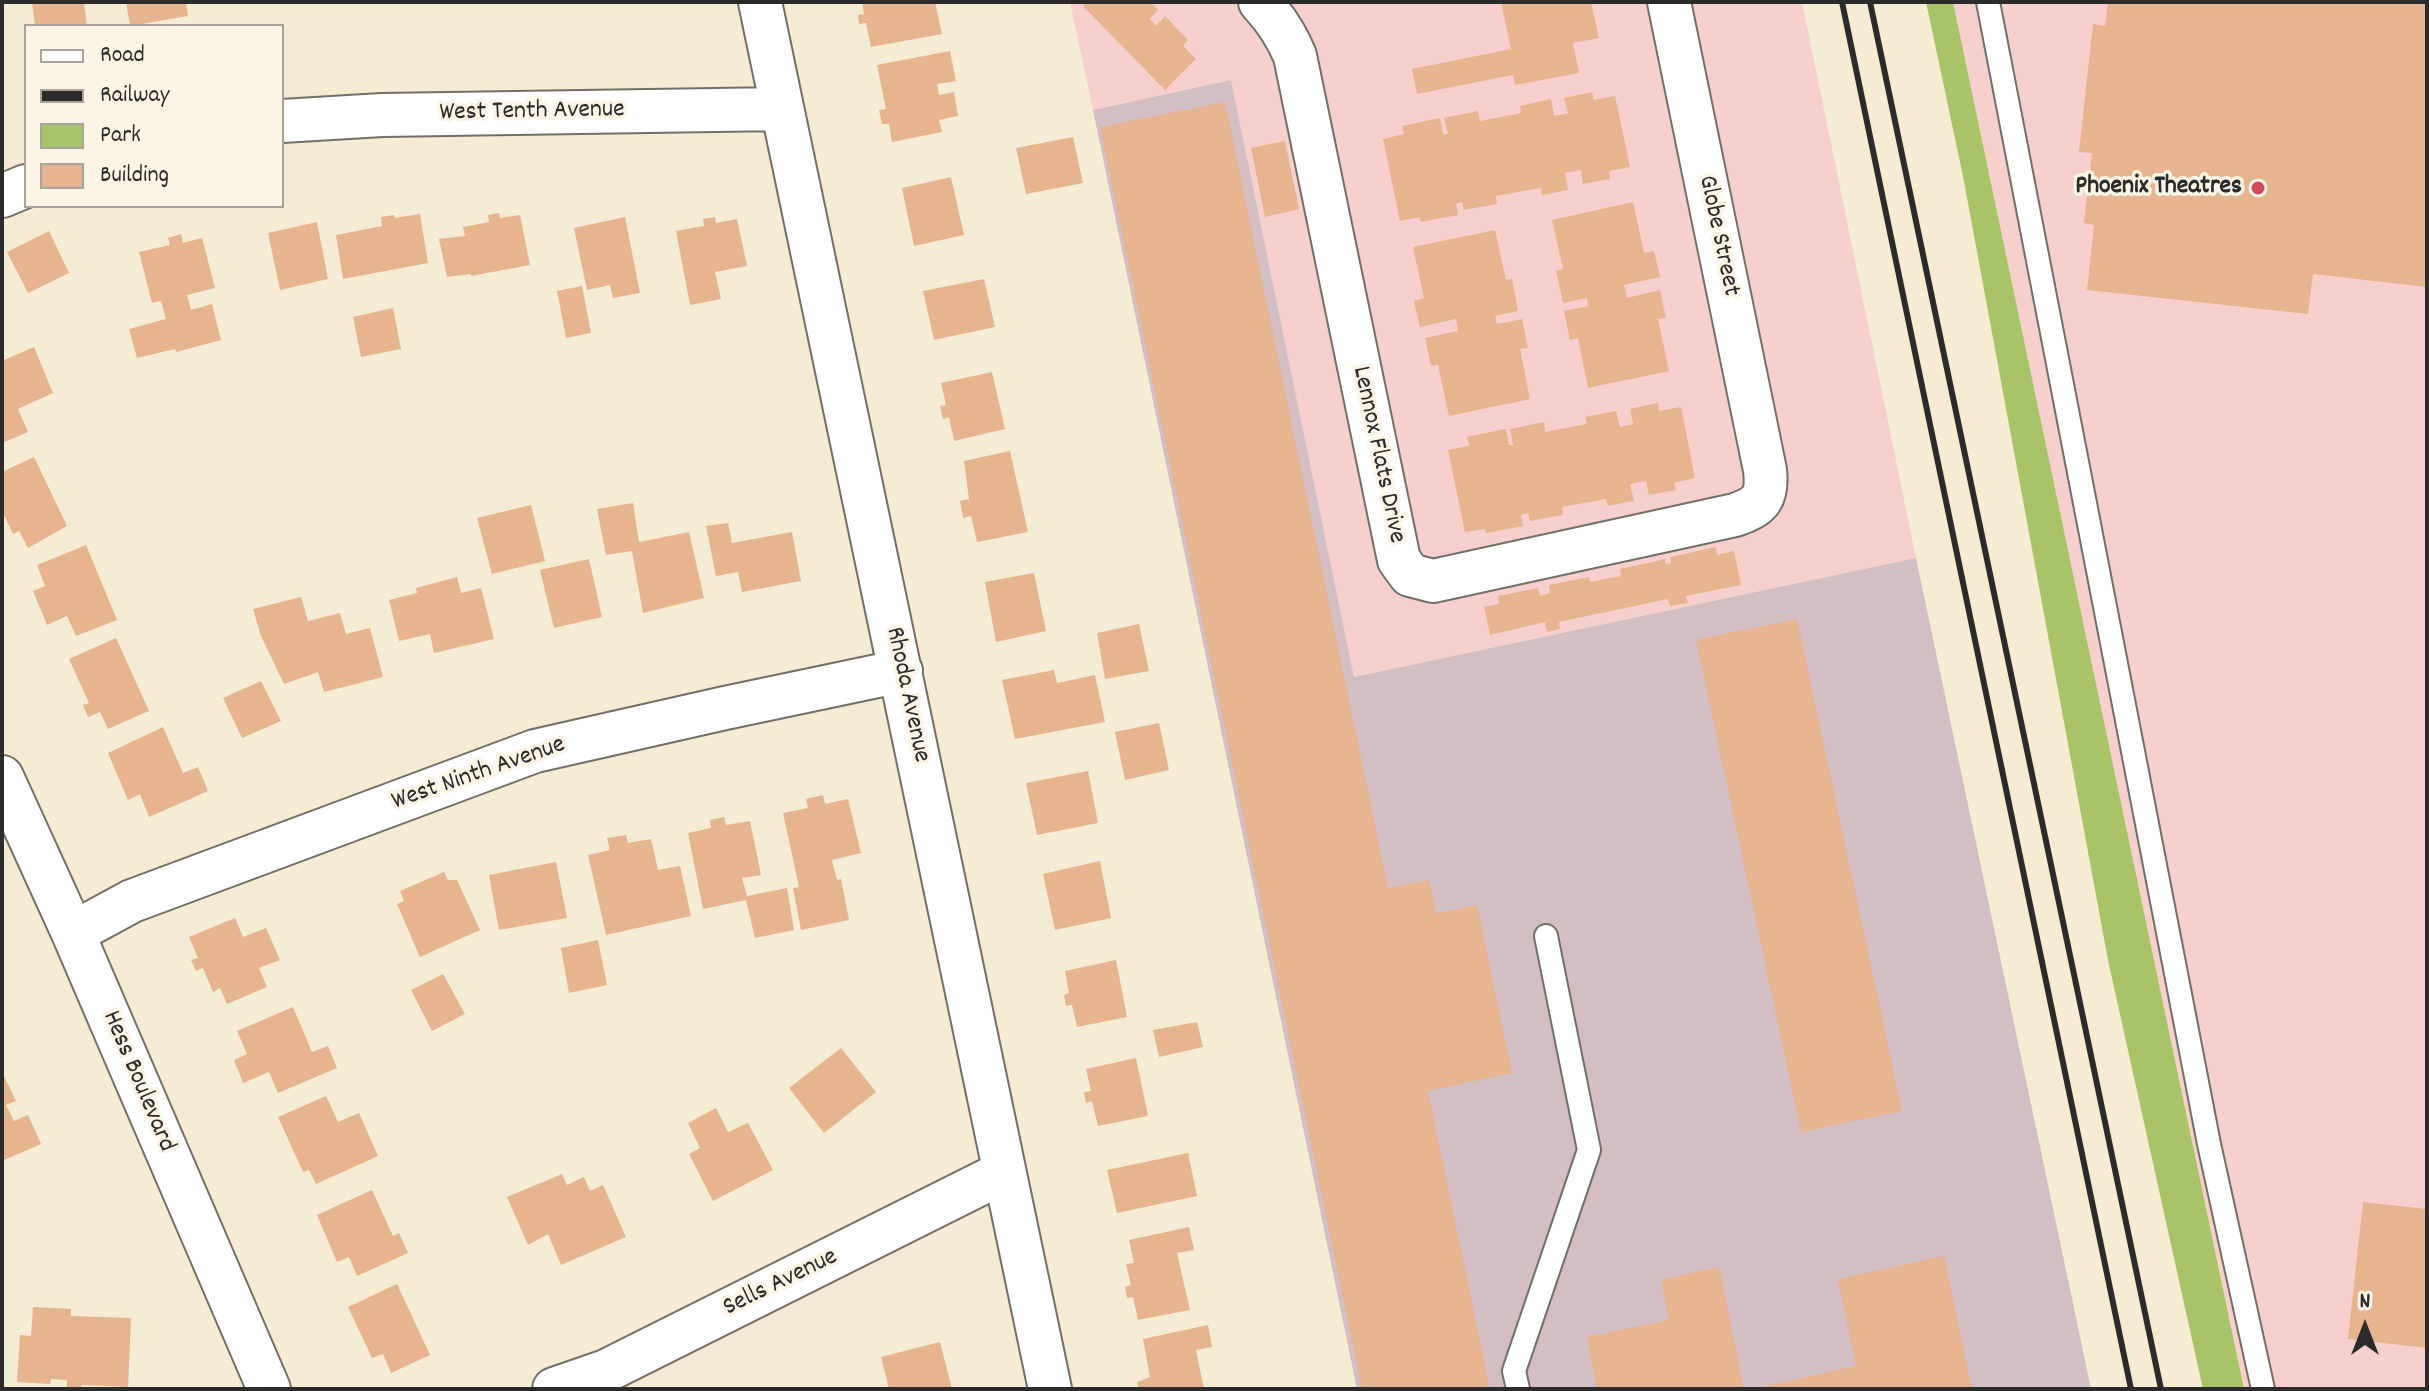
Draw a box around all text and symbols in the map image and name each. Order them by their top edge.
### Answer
legend [24,24,284,208]
text: Road [100,39,145,73]
text: Railway [100,79,169,113]
street label: West Tenth Avenue [439,96,625,130]
text: Park [100,119,141,153]
text: Building [100,159,169,193]
place label: Phoenix Theatres [2075,172,2242,204]
street label: Globe Street [1689,173,1745,299]
marker: Phoenix Theatres [2249,179,2267,197]
street label: Lennox Flats Drive [1343,364,1411,546]
street label: Rhoda Avenue [876,624,936,766]
street label: West Ninth Avenue [388,731,570,819]
street label: Hess Boulevard [93,1007,181,1157]
street label: Sells Avenue [719,1243,843,1325]
north arrow [2325,1287,2405,1367]
text: N [2360,1287,2370,1318]

